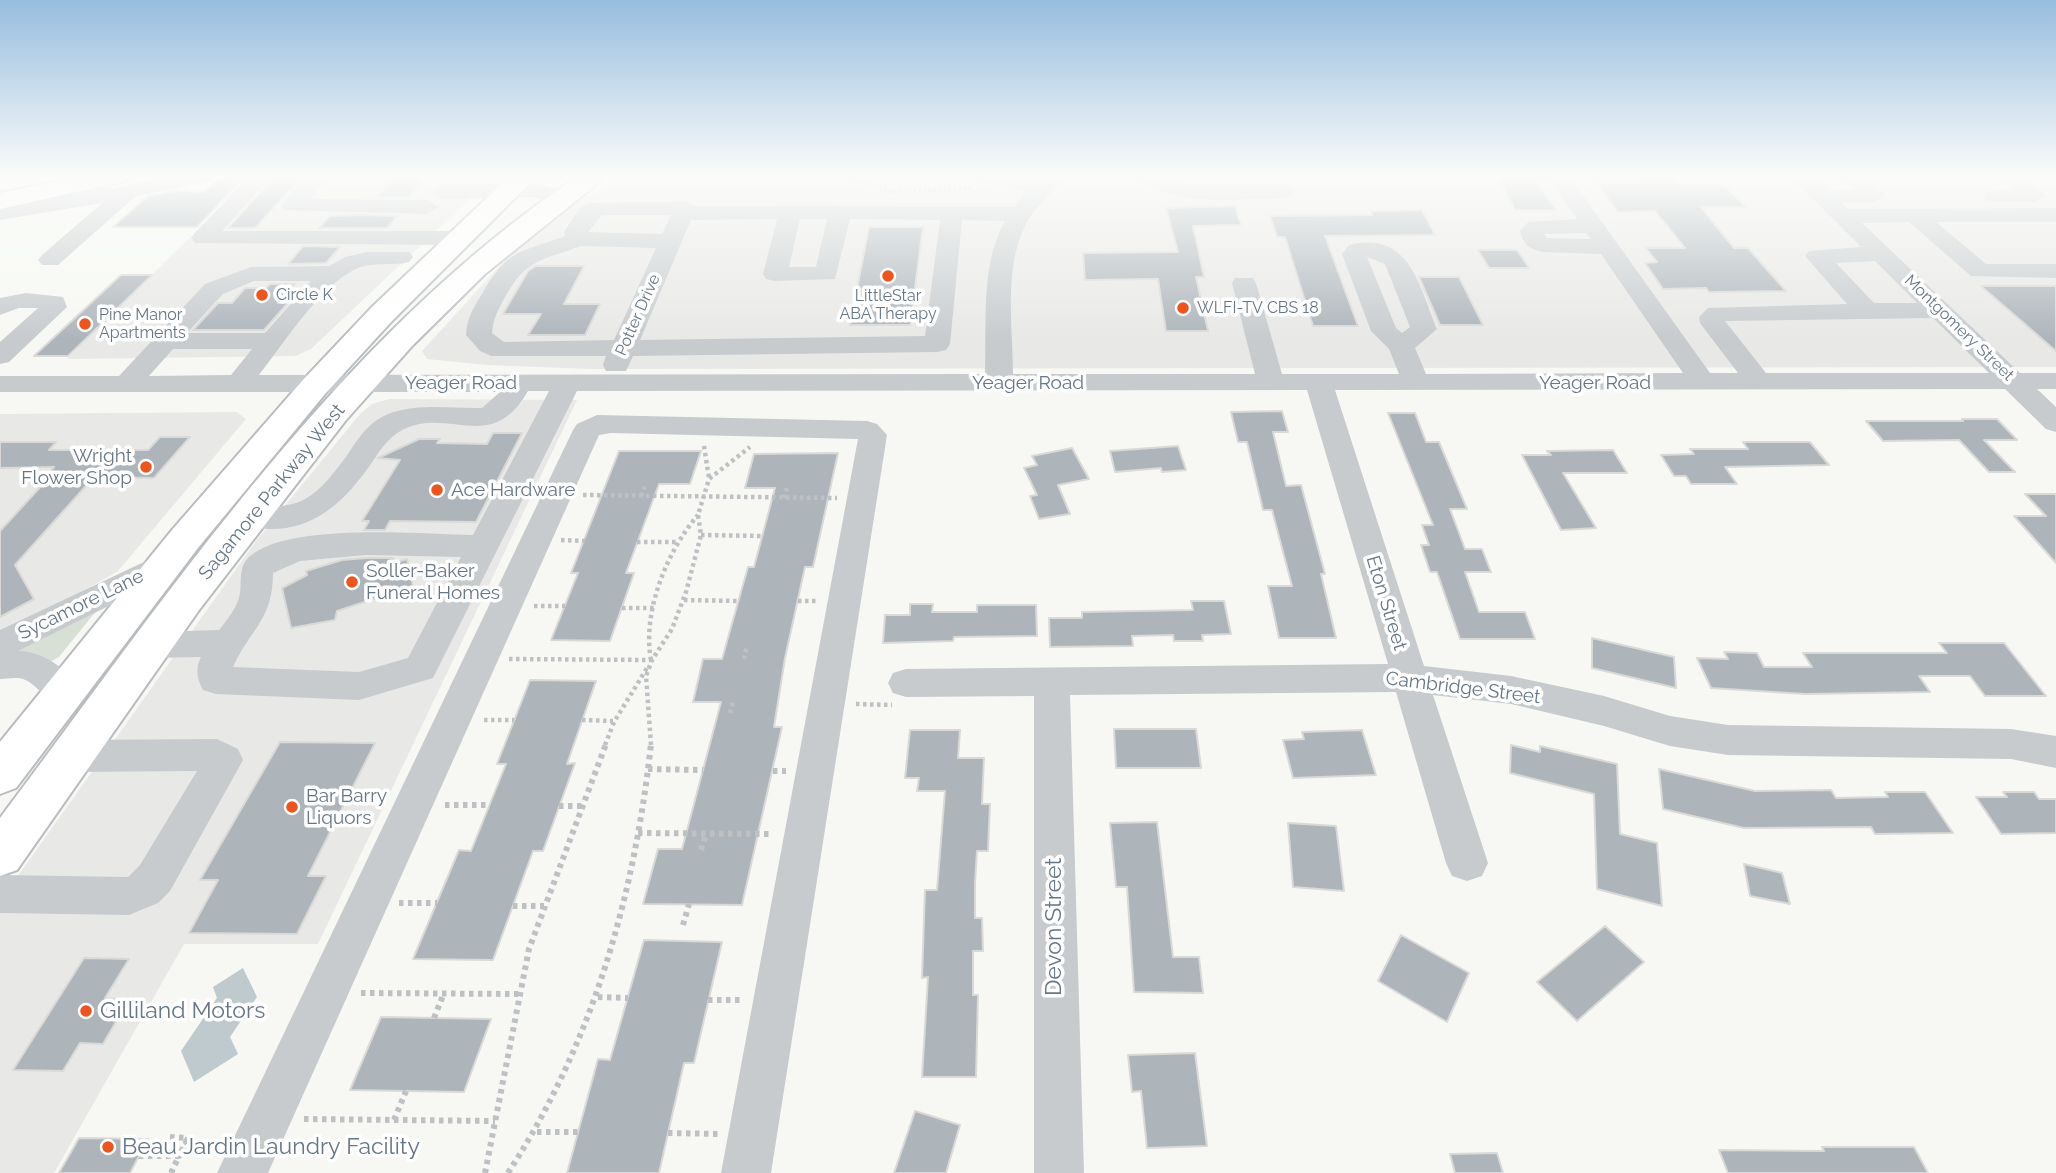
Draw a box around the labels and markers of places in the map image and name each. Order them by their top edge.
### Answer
marker: LittleStar ABA Therapy [880,268,896,284]
place label: Circle K [276,285,333,305]
place label: LittleStar ABA Therapy [839,286,937,324]
marker: Circle K [254,287,270,303]
place label: WLFI-TV CBS 18 [1197,298,1319,318]
marker: WLFI-TV CBS 18 [1175,300,1191,316]
place label: Pine Manor Apartments [99,305,186,343]
marker: Pine Manor Apartments [77,316,93,332]
place label: Wright Flower Shop [21,445,132,489]
marker: Wright Flower Shop [138,459,154,475]
place label: Ace Hardware [451,479,575,501]
marker: Ace Hardware [429,482,445,498]
place label: Soller-Baker Funeral Homes [366,560,500,604]
marker: Soller-Baker Funeral Homes [344,574,360,590]
place label: Bar Barry Liquors [306,785,387,829]
marker: Bar Barry Liquors [284,799,300,815]
place label: Gilliland Motors [100,997,265,1025]
marker: Gilliland Motors [78,1003,94,1019]
place label: Beau Jardin Laundry Facility [122,1133,420,1161]
marker: Beau Jardin Laundry Facility [100,1139,116,1155]

